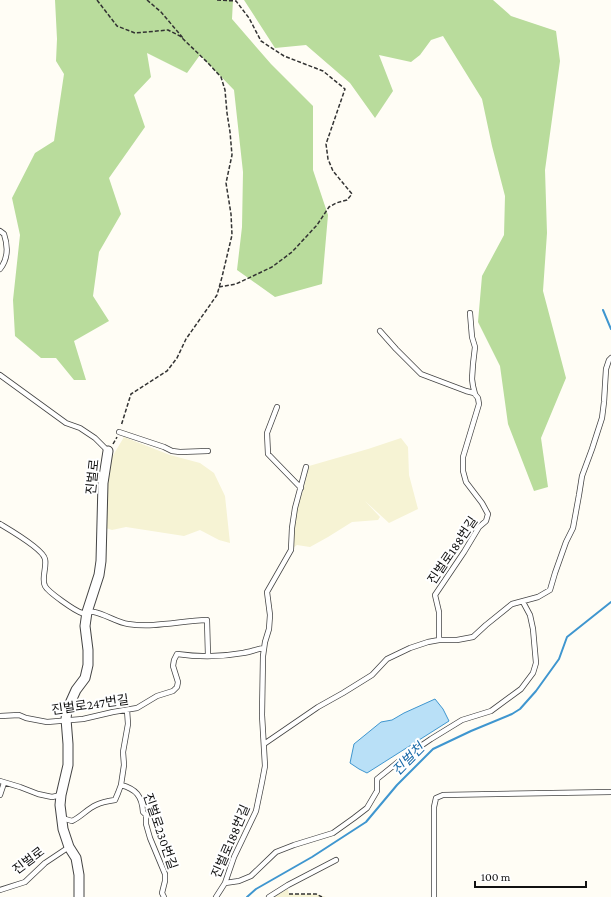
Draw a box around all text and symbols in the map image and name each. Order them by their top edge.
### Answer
street label: 진벌로 [83,458,102,496]
street label: 진벌로188번길 [424,514,480,587]
street label: 진벌로247번길 [50,692,130,717]
water label: 진벌천 [389,739,428,778]
street label: 진벌로230번길 [140,791,181,871]
street label: 진벌로188번길 [208,802,253,880]
street label: 진벌로 [9,844,47,877]
scale bar [475,863,586,889]
text: 100 m [481,870,511,884]

